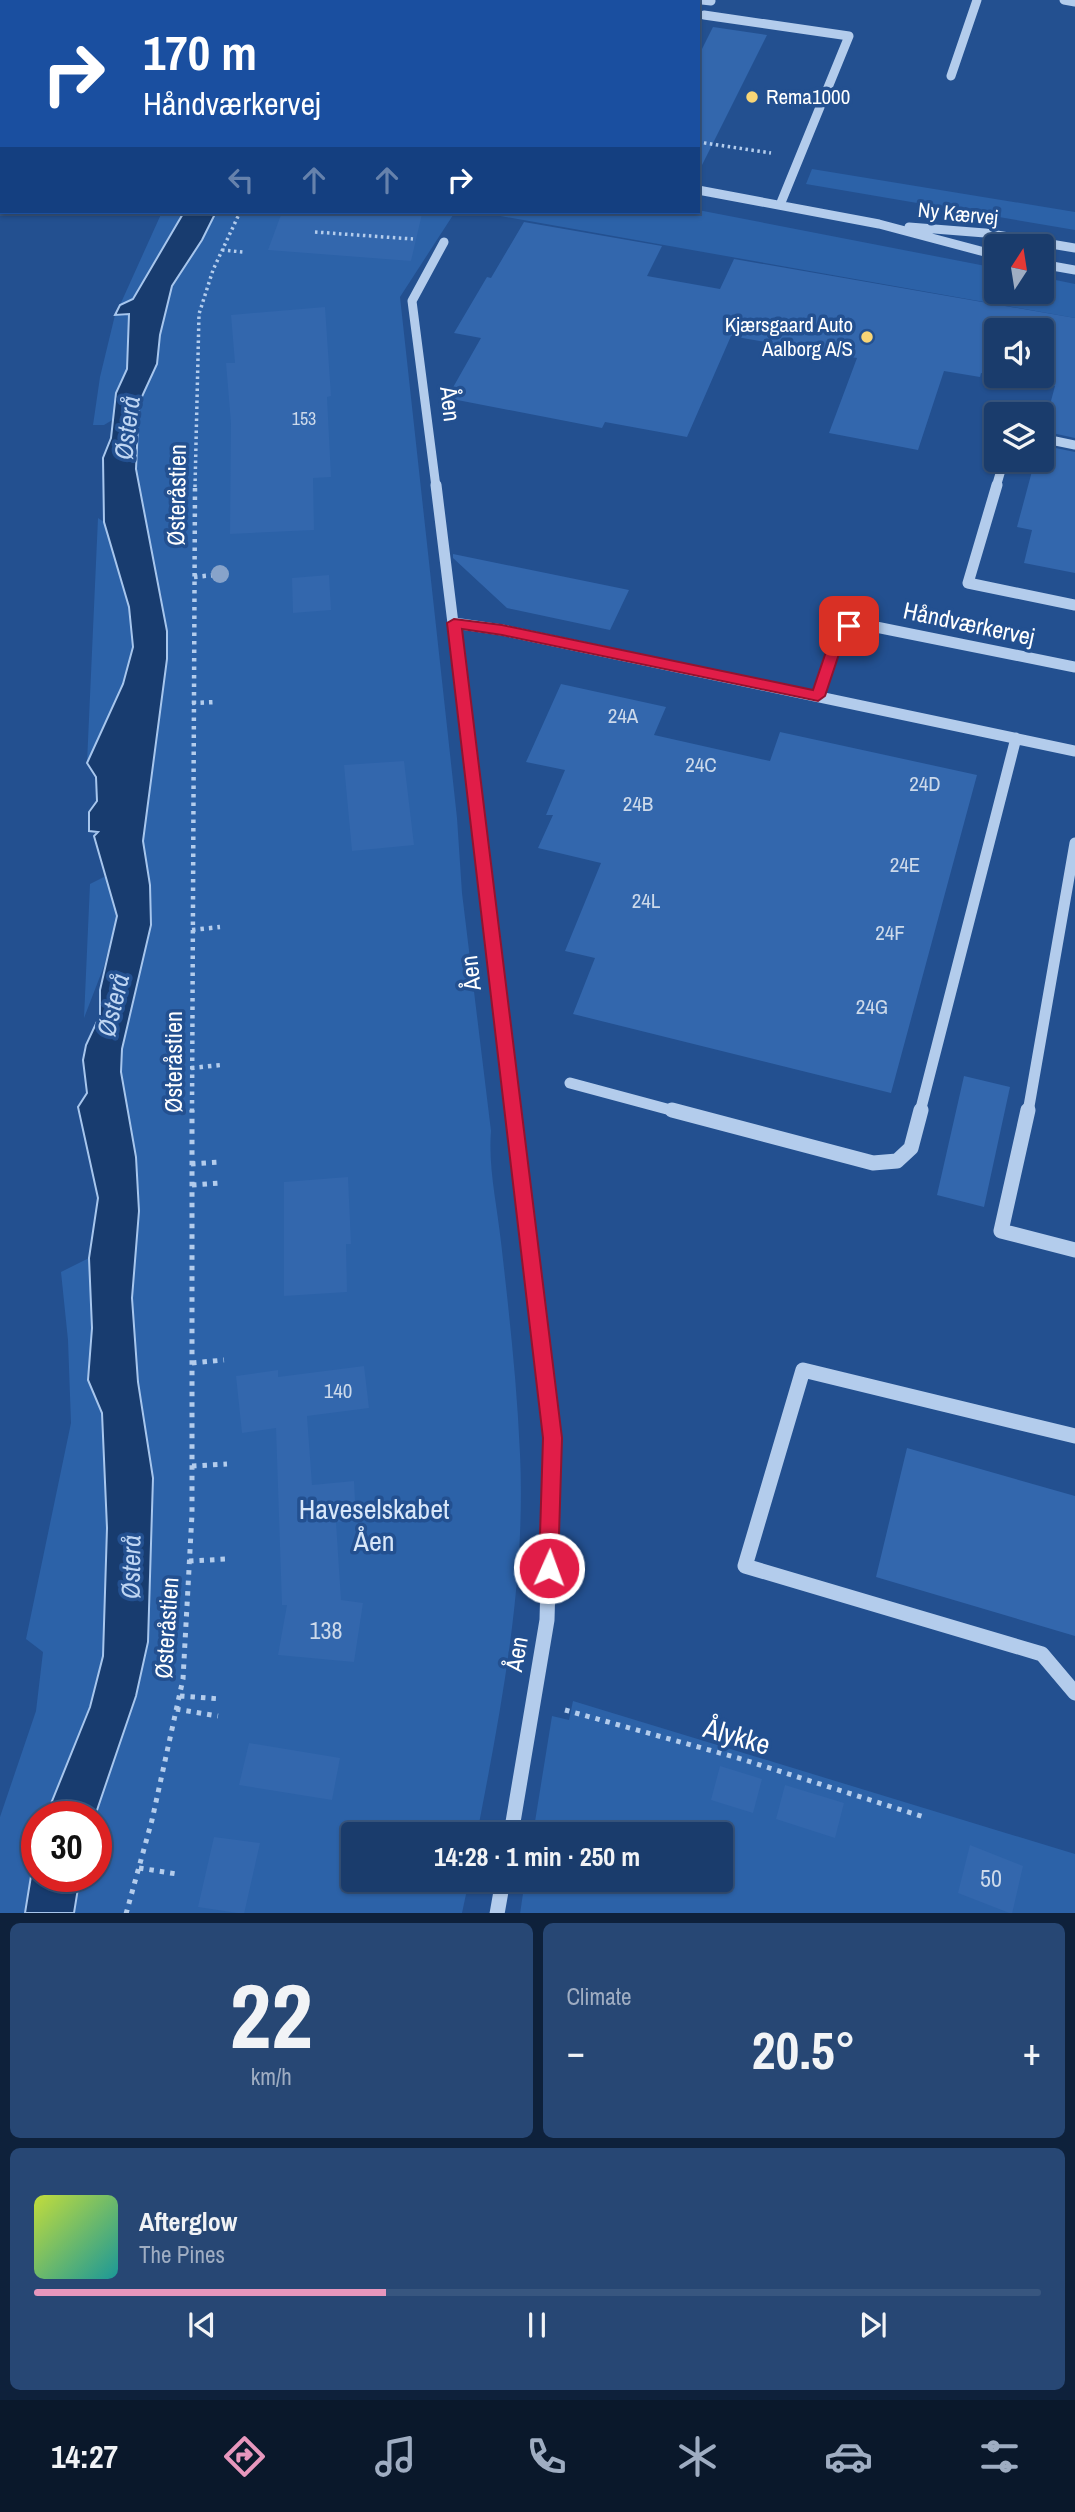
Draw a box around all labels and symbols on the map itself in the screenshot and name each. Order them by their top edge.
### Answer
place label: Rema1000 [766,82,850,111]
marker: Rema1000 [744,89,760,105]
street label: Ny Kærvej [917,195,1000,232]
north arrow [984,234,1054,304]
place label: Kjærsgaard Auto Aalborg A/S [725,310,853,363]
marker: Kjærsgaard Auto Aalborg A/S [859,329,875,345]
street label: Åen [433,384,469,423]
water label: Østerå [105,394,148,462]
house number: 153 [292,406,316,431]
street label: Østeråstien [159,444,193,546]
street label: Håndværkervej [901,594,1038,653]
pin [819,596,879,656]
house number: 24A [608,701,639,730]
house number: 24C [685,750,717,779]
house number: 24D [909,769,941,798]
house number: 24B [623,789,653,818]
house number: 24E [890,850,920,879]
house number: 24L [632,886,661,915]
house number: 24F [875,918,905,947]
street label: Åen [452,954,488,993]
water label: Østerå [88,969,137,1040]
house number: 24G [856,992,888,1021]
street label: Østeråstien [157,1011,189,1113]
house number: 140 [324,1376,352,1405]
park label: Haveselskabet Åen [299,1490,449,1560]
position arrow [512,1531,586,1605]
water label: Østerå [112,1535,149,1599]
street label: Østeråstien [146,1576,186,1680]
house number: 138 [310,1614,342,1646]
street label: Åen [497,1634,535,1675]
street label: Ålykke [698,1708,775,1764]
speed limit sign: 30 [21,1801,112,1892]
house number: 50 [980,1862,1002,1894]

